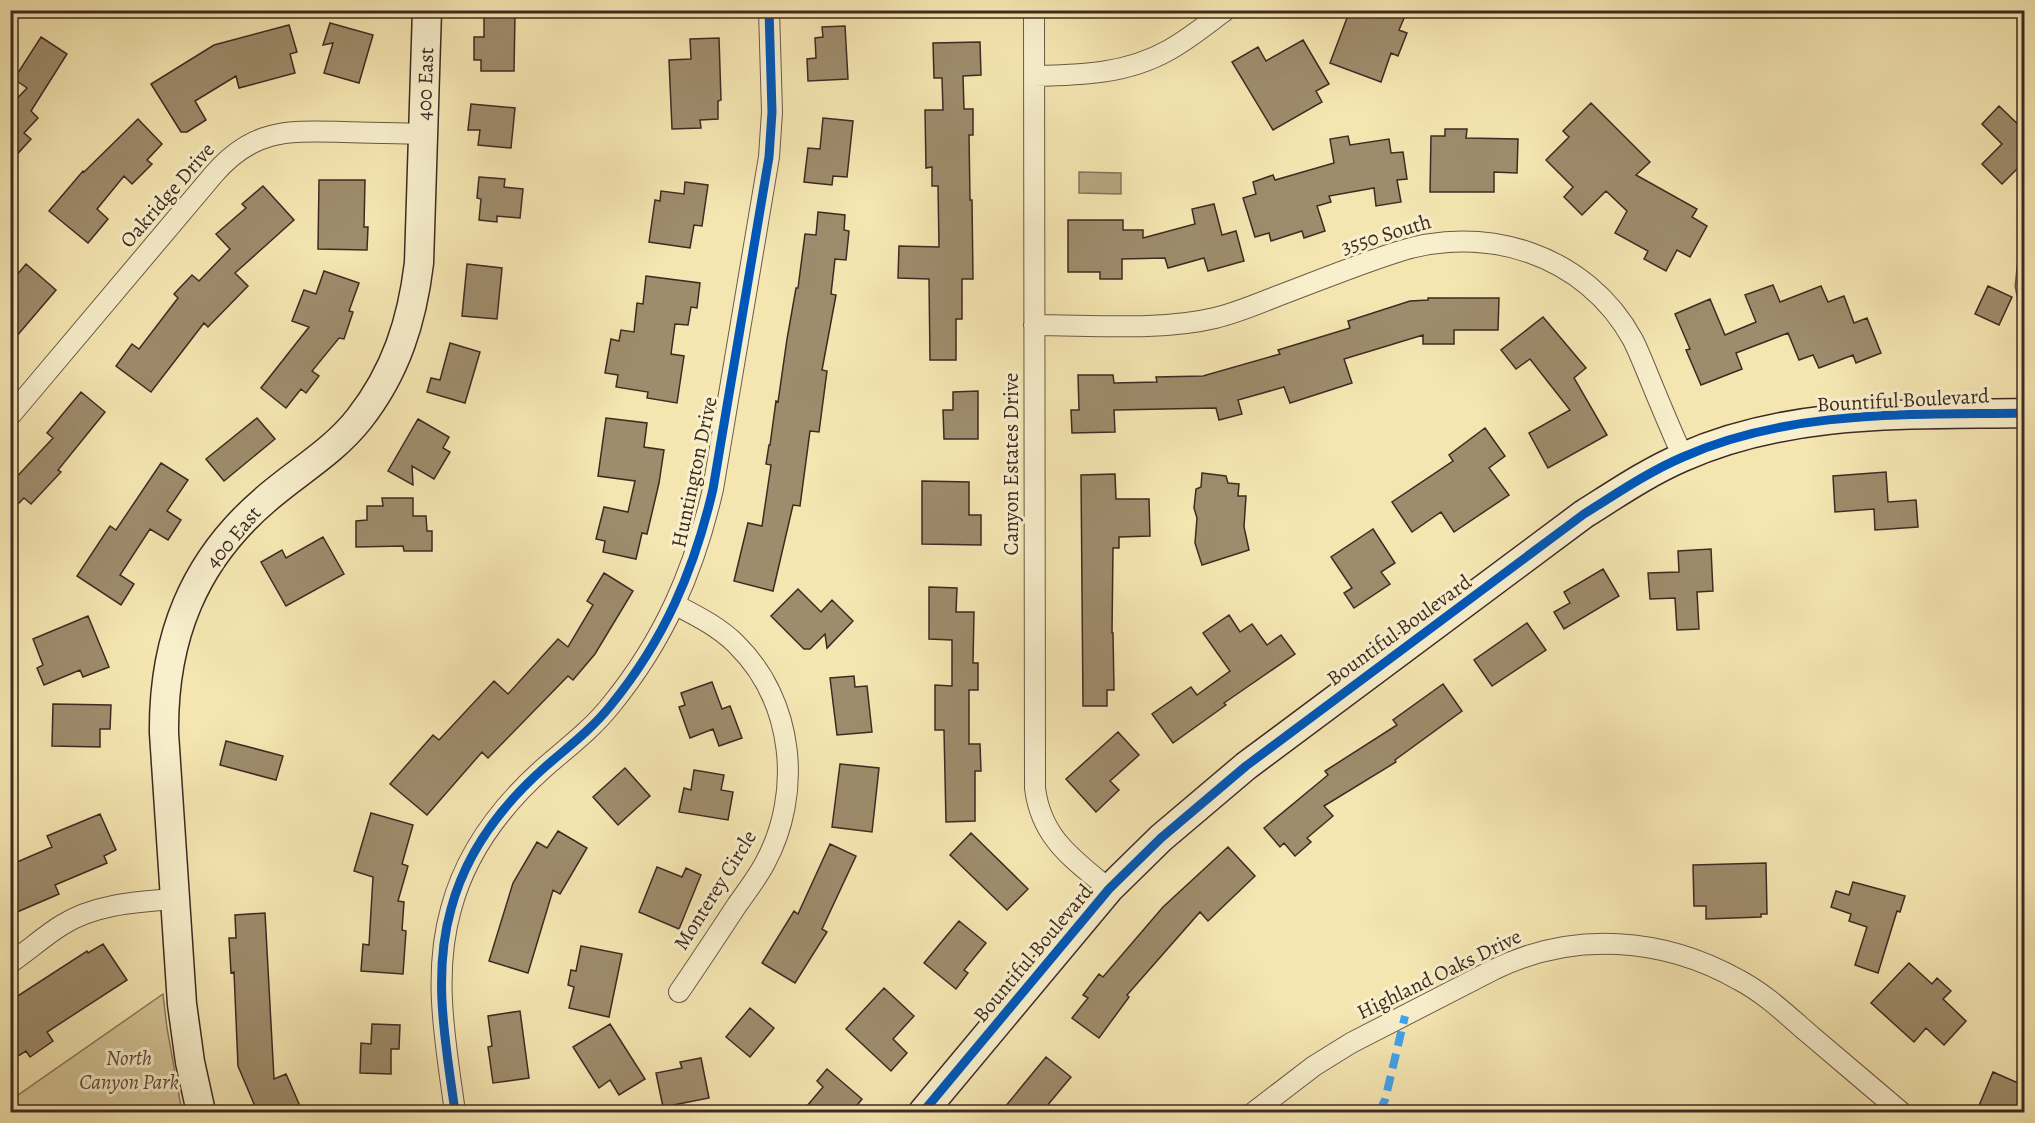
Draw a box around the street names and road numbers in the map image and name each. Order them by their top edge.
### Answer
street label: 400 East [410,47,440,121]
street label: Oakridge Drive [113,136,221,254]
street label: 3550 South [1338,207,1434,261]
street label: Canyon Estates Drive [997,373,1025,555]
street label: Bountiful Boulevard [1816,381,1991,418]
street label: Huntington Drive [664,394,724,550]
street label: 400 East [199,500,267,574]
street label: Bountiful Boulevard [1321,568,1478,692]
street label: Monterey Circle [667,825,763,955]
street label: Bountiful Boulevard [967,877,1100,1028]
street label: Highland Oaks Drive [1352,922,1526,1026]

